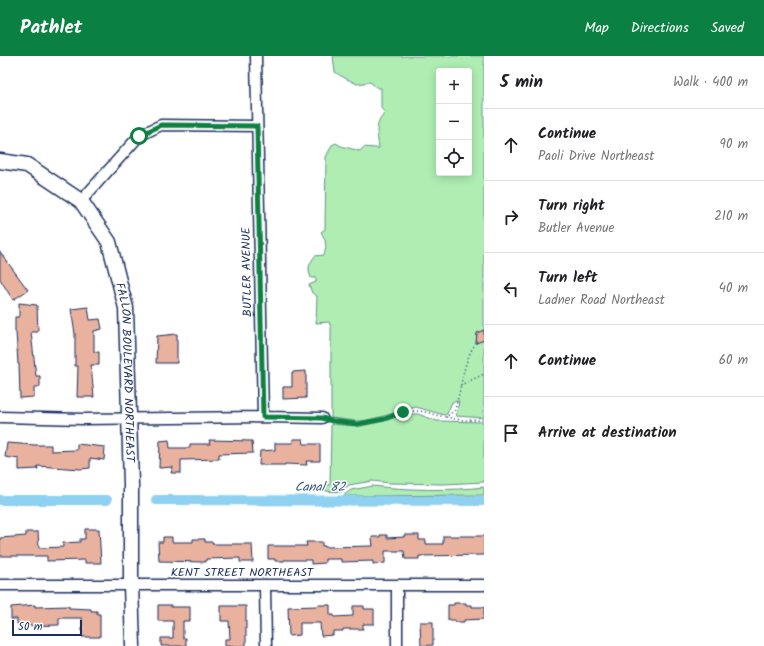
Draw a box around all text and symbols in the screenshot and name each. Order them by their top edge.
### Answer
text: Pathlet [20,13,82,43]
text: Map [584,17,609,39]
text: Directions [631,17,689,39]
text: Saved [711,17,744,39]
map controls [436,68,472,176]
button: + [436,68,472,104]
text: 5 min [500,69,543,96]
text: Walk · 400 m [673,72,748,93]
button: − [436,104,472,140]
text: Continue [538,122,596,146]
route start [130,127,148,145]
icon: ahead [500,134,522,156]
text: 90 m [720,134,748,155]
button: locate [436,140,472,176]
text: Paoli Drive Northeast [538,146,654,167]
text: Turn right [538,194,605,218]
icon: right [500,206,522,228]
text: 210 m [714,206,748,227]
text: Butler Avenue [538,218,614,239]
street label: BUTLER AVENUE [237,226,257,317]
text: Turn left [538,266,598,290]
icon: left [500,278,522,300]
text: 40 m [719,278,748,299]
street label: FALLON BOULEVARD NORTHEAST [110,280,140,464]
text: Ladner Road Northeast [538,290,665,311]
text: Continue [538,349,596,373]
icon: ahead [500,350,522,372]
text: 60 m [719,350,748,371]
route end [394,403,412,421]
text: Arrive at destination [538,421,677,445]
icon: arrive [500,422,522,444]
water label: Canal 82 [295,477,347,498]
street label: KENT STREET NORTHEAST [171,563,315,582]
scale bar [12,618,82,637]
text: 50 m [18,618,43,636]

